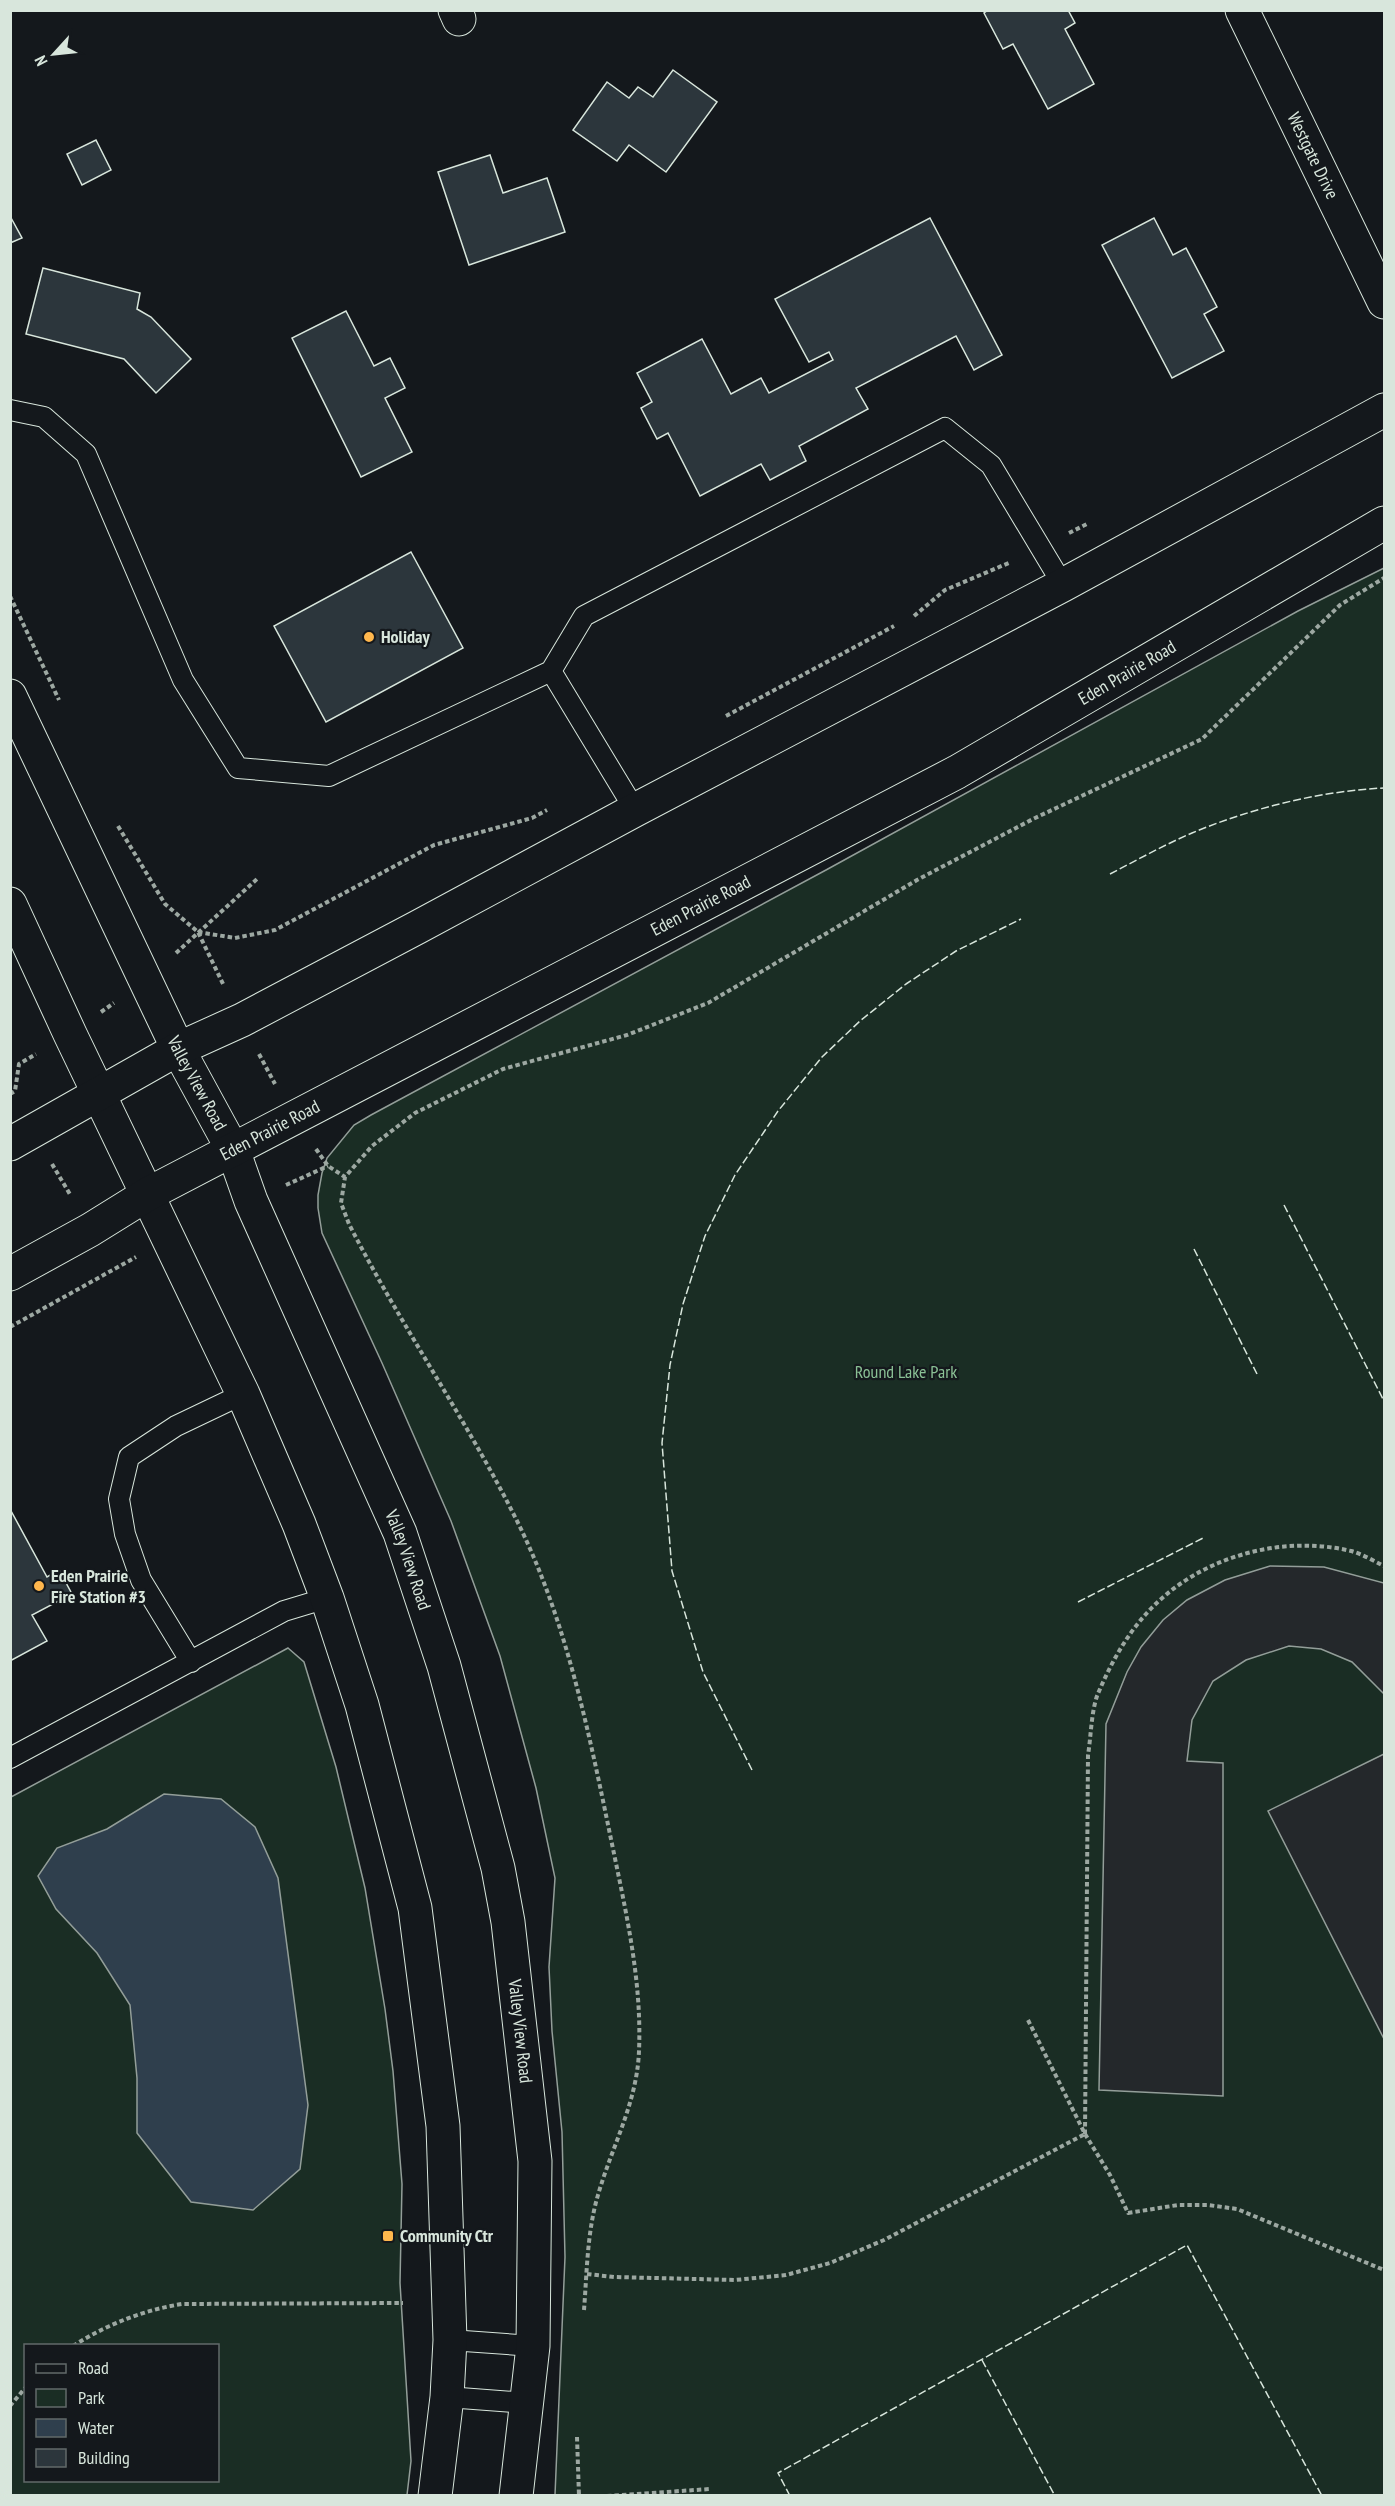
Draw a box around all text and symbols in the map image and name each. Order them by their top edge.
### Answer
north arrow [24,24,84,84]
text: N [30,52,52,69]
street label: Westgate Drive [1282,108,1344,203]
place label: Holiday [381,625,430,648]
marker: Holiday [362,630,376,644]
street label: Eden Prairie Road [1074,635,1180,710]
street label: Eden Prairie Road [647,870,754,941]
street label: Valley View Road [162,1031,232,1134]
street label: Eden Prairie Road [216,1095,323,1165]
park label: Round Lake Park [855,1360,957,1383]
street label: Valley View Road [380,1505,437,1613]
place label: Eden Prairie Fire Station #3 [51,1564,146,1608]
marker: Eden Prairie Fire Station #3 [32,1579,46,1593]
street label: Valley View Road [503,1977,538,2084]
place label: Community Ctr [400,2224,494,2247]
marker: Community Ctr [381,2229,395,2243]
legend [24,2344,219,2482]
text: Road [78,2356,109,2379]
text: Park [78,2386,105,2409]
text: Water [78,2416,114,2439]
text: Building [78,2446,130,2469]

